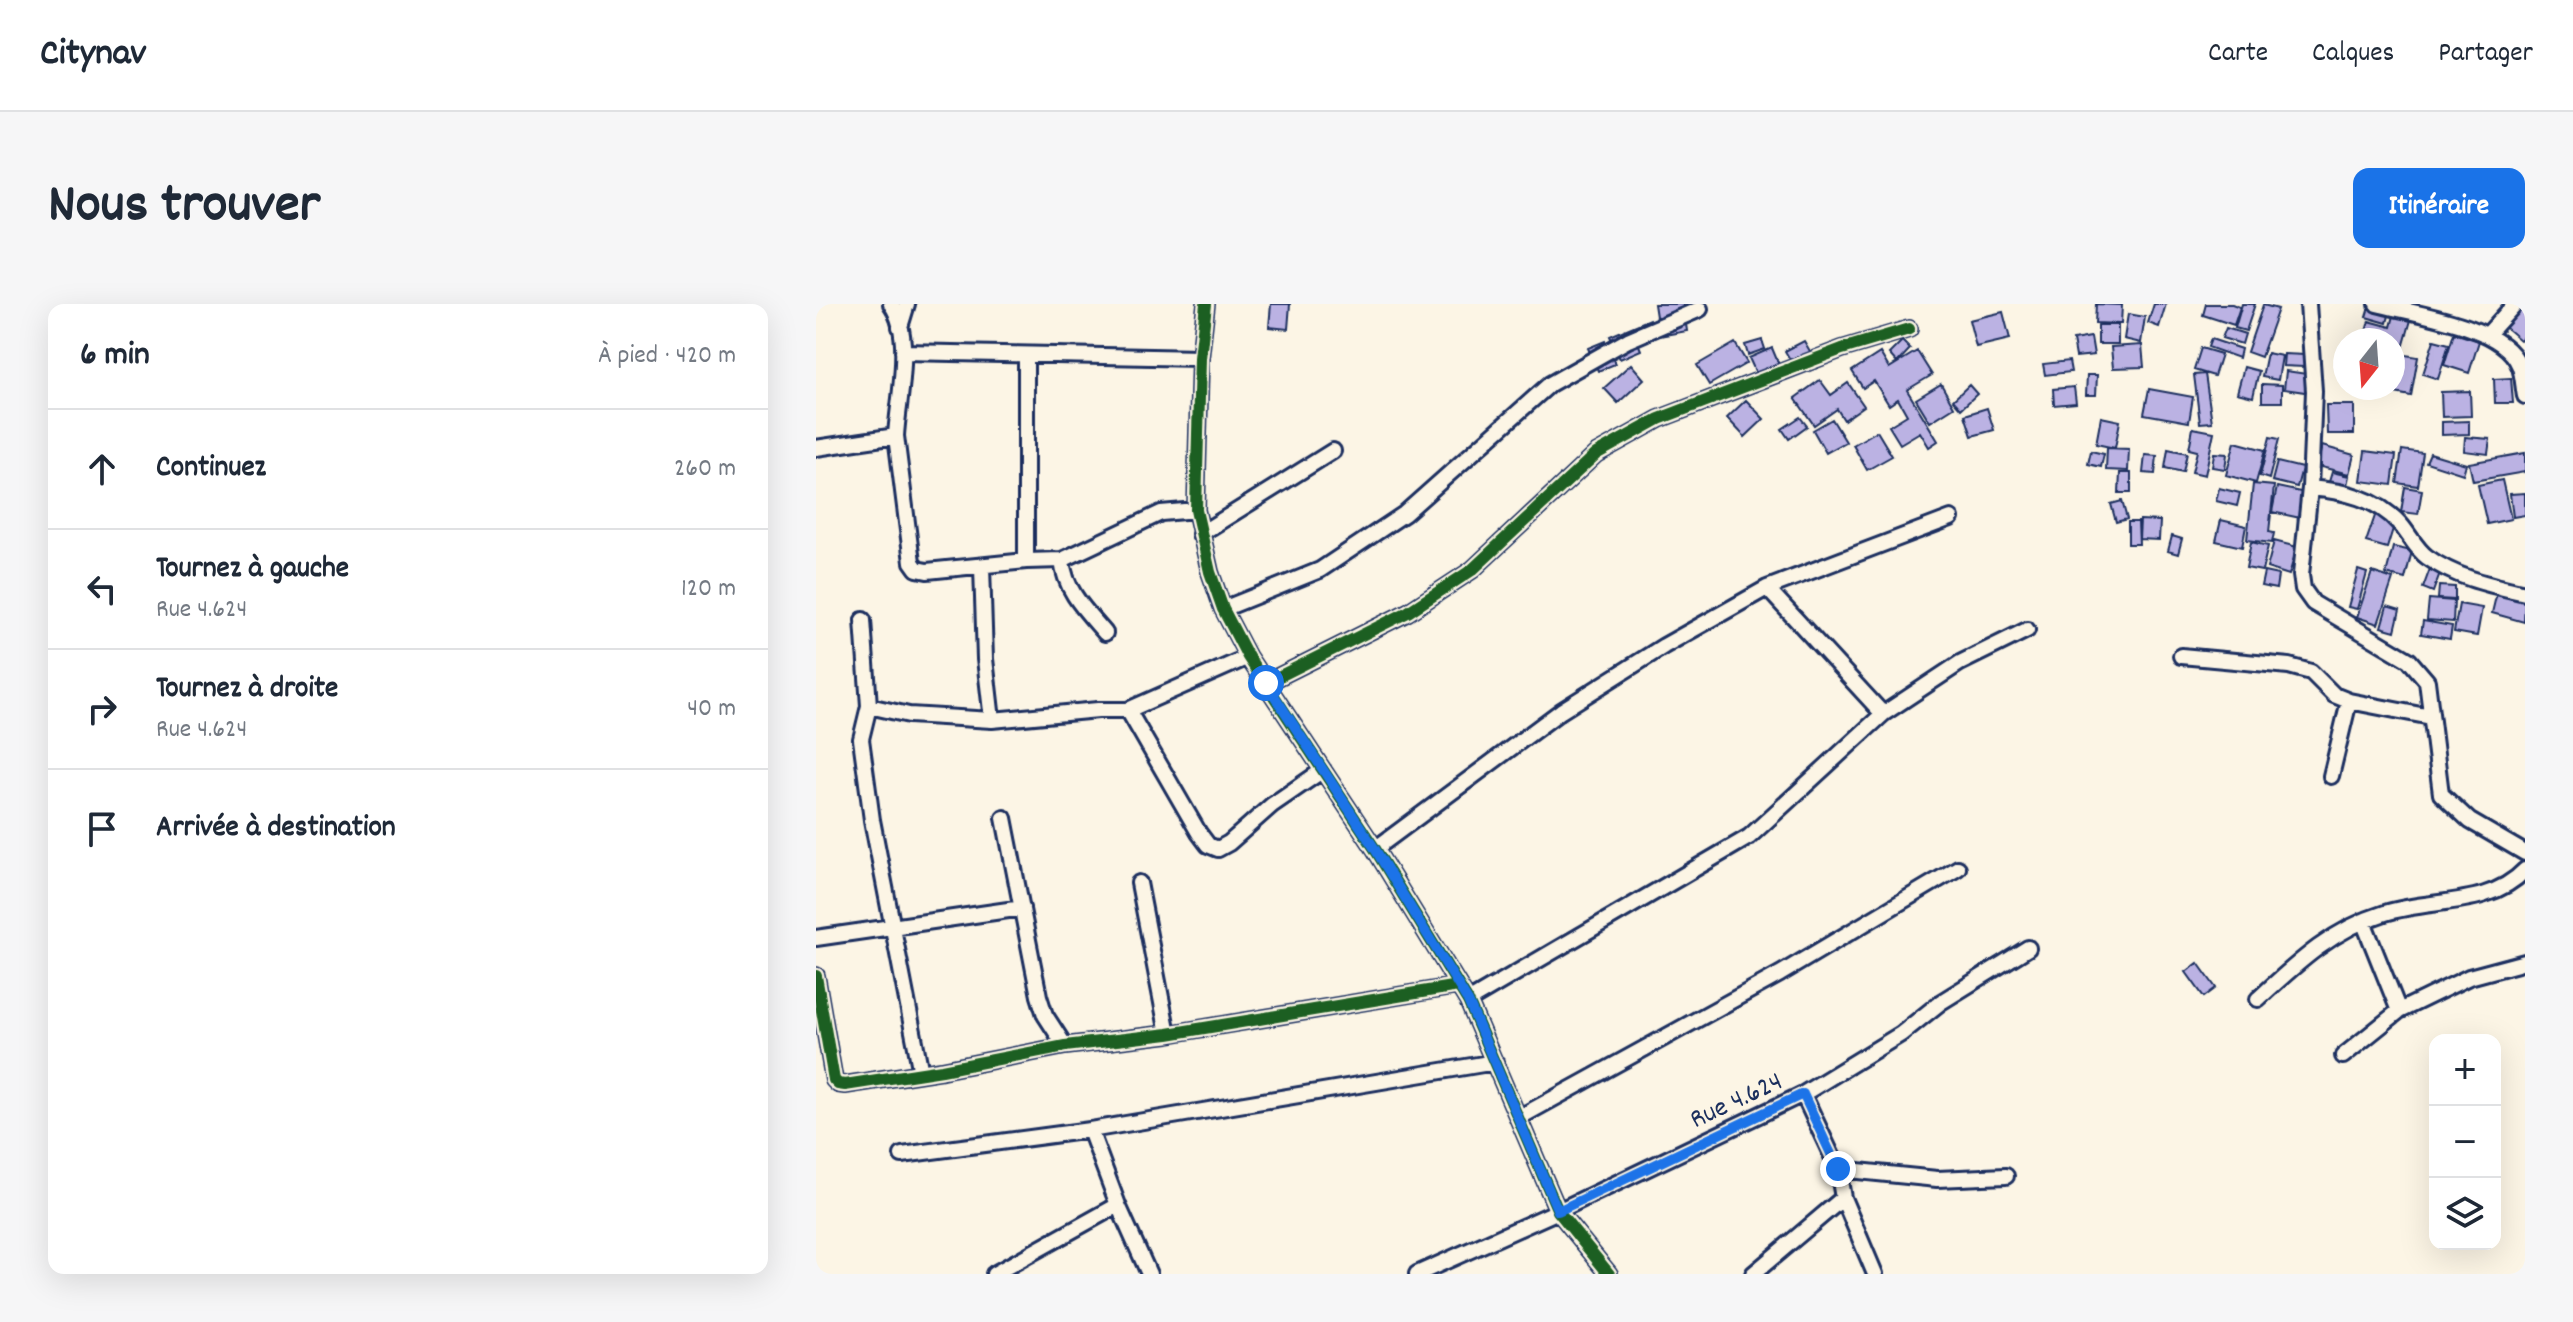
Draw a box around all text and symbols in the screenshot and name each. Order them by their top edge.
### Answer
text: Citynav [40,28,146,83]
text: Carte [2208,35,2268,75]
text: Calques [2312,35,2394,75]
text: Partager [2438,35,2533,75]
text: Nous trouver [48,168,320,248]
button: Itinéraire [2353,168,2525,248]
north arrow [2333,328,2405,400]
text: 6 min [80,332,150,381]
text: À pied · 420 m [598,338,736,375]
icon: ahead [80,447,124,491]
text: Continuez [156,448,266,491]
text: 260 m [674,451,736,488]
text: Tournez à gauche [156,549,349,592]
icon: left [80,567,124,611]
text: 120 m [681,571,736,608]
text: Rue 4.624 [156,592,247,629]
route start [1248,665,1284,701]
text: Tournez à droite [156,669,338,712]
icon: right [80,687,124,731]
text: 40 m [687,691,736,728]
text: Rue 4.624 [156,712,247,749]
icon: arrive [80,807,124,851]
text: Arrivée à destination [156,808,396,851]
map controls [2429,1034,2501,1250]
button: + [2429,1034,2501,1106]
street label: Rue 4.624 [1684,1064,1790,1141]
button: − [2429,1106,2501,1178]
route end [1820,1151,1856,1187]
button: layers [2429,1178,2501,1250]

